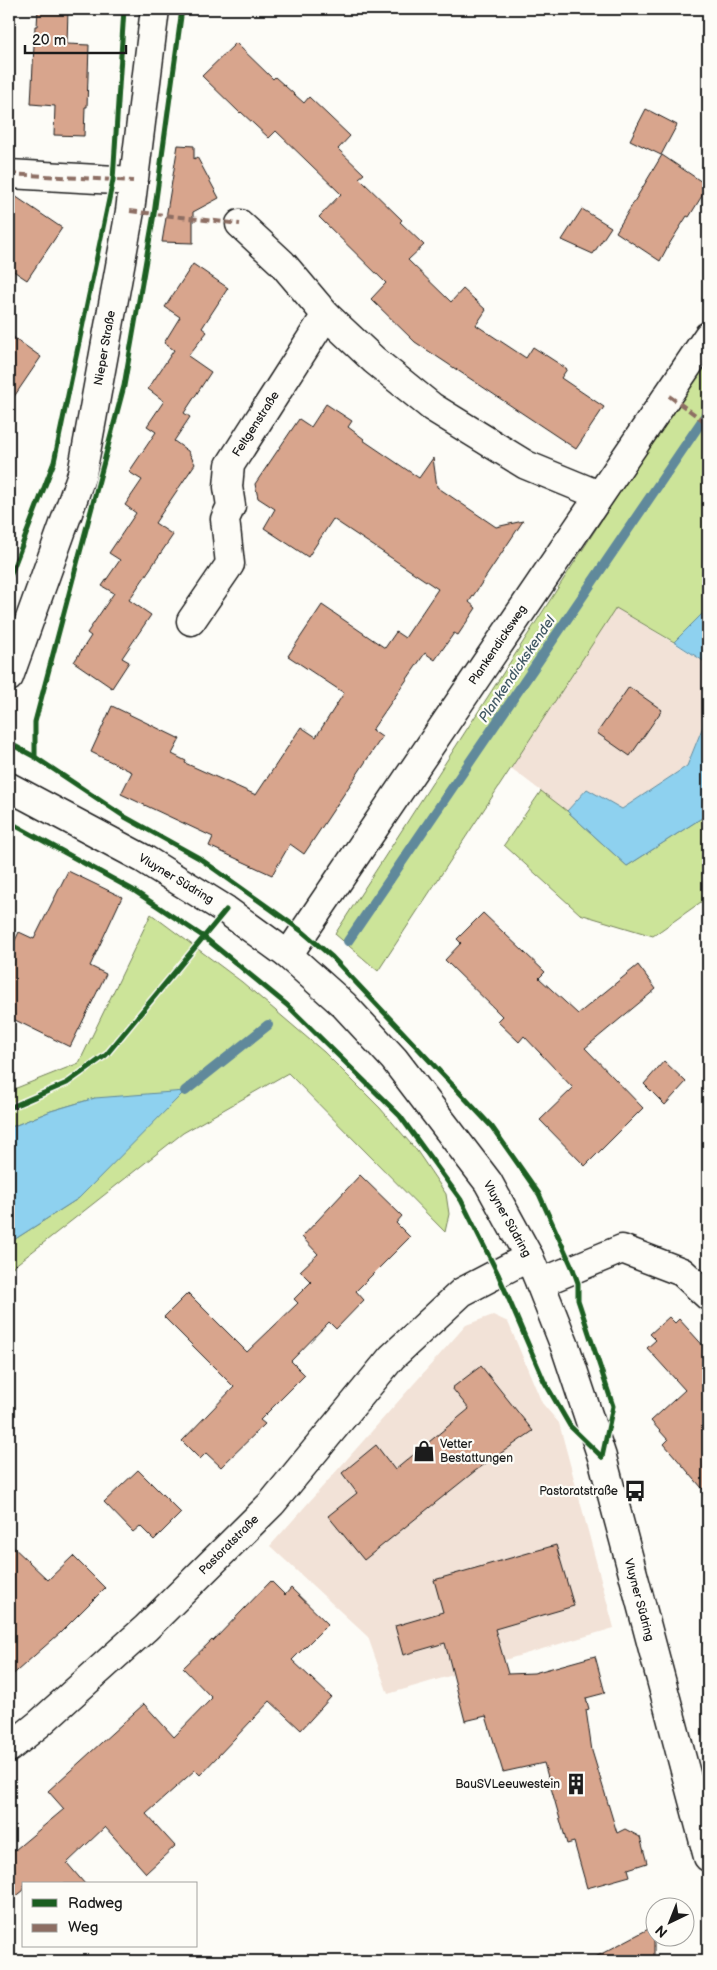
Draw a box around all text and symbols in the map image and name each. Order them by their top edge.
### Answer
scale bar [25,22,126,54]
text: 20 m [32,31,66,50]
street label: Nieper Straße [91,309,119,387]
street label: Feltgenstraße [229,388,283,460]
street label: Plankendicksweg [466,602,530,688]
water label: Plankendickskendel [475,612,559,725]
street label: Vluyner Südring [136,851,216,907]
street label: Vluyner Südring [480,1178,534,1260]
place label: Vetter Bestattungen [440,1437,513,1466]
shop icon: Vetter Bestattungen [411,1438,437,1464]
bus stop icon: Pastoratstraße [622,1478,648,1504]
place label: Pastoratstraße [539,1484,618,1499]
street label: Pastoratstraße [196,1512,262,1578]
street label: Vluyner Südring [621,1557,657,1643]
building icon: BauSVLeeuwestein [563,1771,589,1797]
place label: BauSVLeeuwestein [455,1777,560,1792]
legend [22,1882,198,1948]
text: Radweg [68,1894,123,1913]
north arrow [644,1898,694,1948]
text: Weg [68,1918,98,1937]
text: N [652,1921,671,1941]

